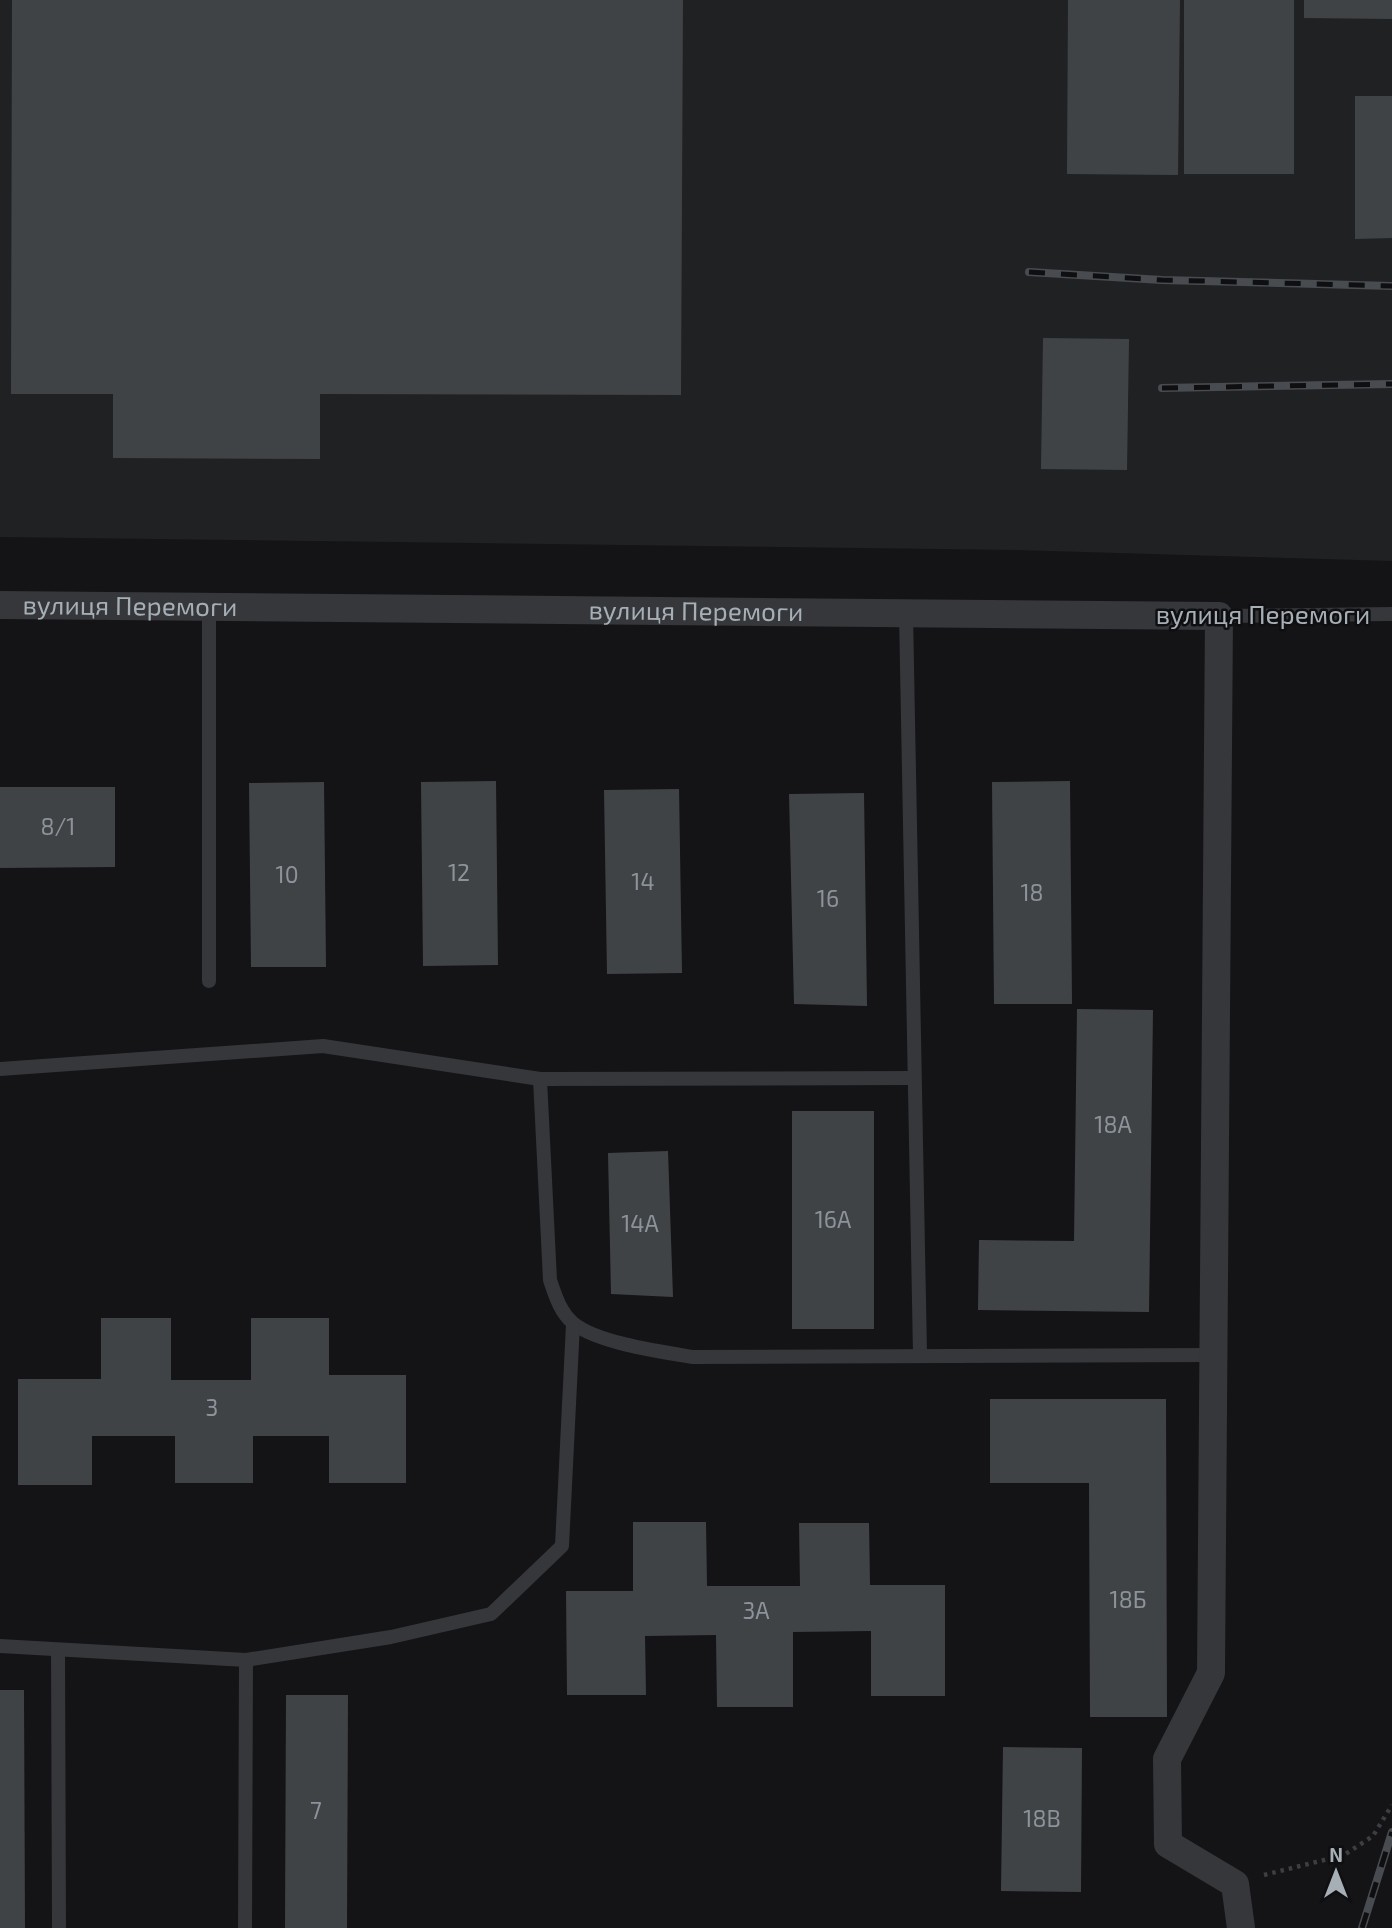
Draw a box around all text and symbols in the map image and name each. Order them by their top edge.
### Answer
street label: вулиця Перемоги [23,588,237,621]
street label: вулиця Перемоги [589,593,803,626]
street label: вулиця Перемоги [1156,598,1370,630]
house number: 8/1 [40,812,76,840]
house number: 12 [448,858,470,886]
house number: 10 [275,860,299,888]
house number: 14 [631,867,655,895]
house number: 18 [1020,878,1044,906]
house number: 16 [817,884,839,912]
house number: 18А [1094,1110,1132,1138]
house number: 16А [815,1205,852,1233]
house number: 14А [621,1209,659,1237]
house number: 3 [206,1393,218,1421]
house number: 18Б [1110,1585,1146,1613]
house number: 3А [742,1596,770,1624]
house number: 7 [310,1796,322,1824]
house number: 18В [1023,1804,1061,1832]
north arrow [1301,1837,1371,1907]
text: N [1329,1843,1343,1866]

